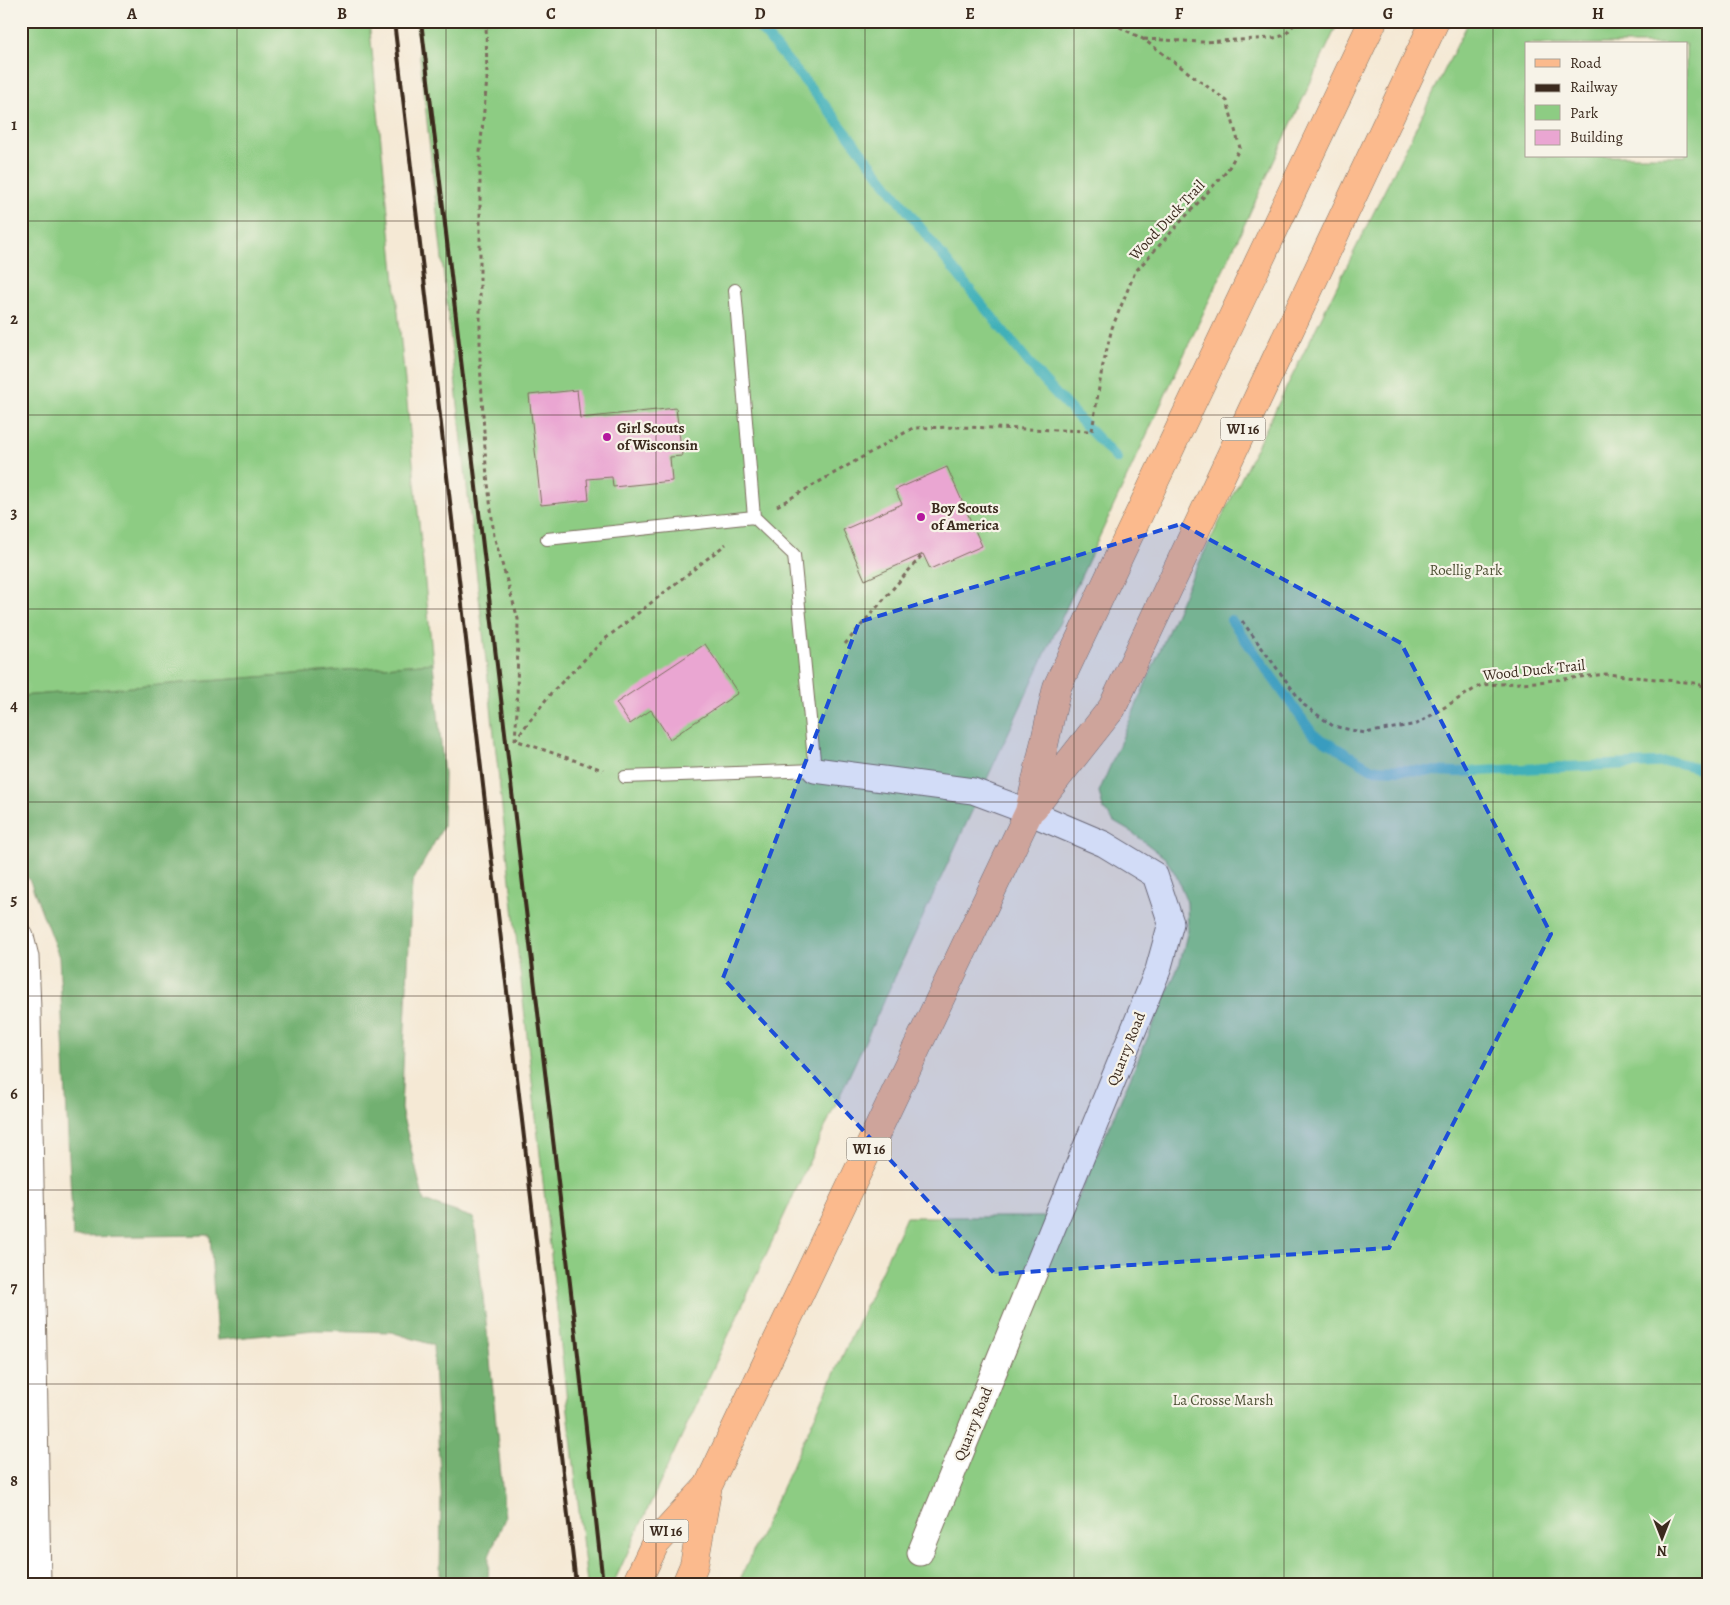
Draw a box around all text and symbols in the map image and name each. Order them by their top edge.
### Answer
text: A [126,3,138,25]
text: B [337,3,347,25]
text: C [546,3,556,25]
text: D [754,3,766,25]
text: E [965,3,975,25]
text: F [1175,3,1184,25]
text: G [1383,3,1393,25]
text: H [1592,3,1604,25]
legend [1525,42,1688,158]
text: Road [1570,53,1602,73]
text: Railway [1570,77,1618,97]
text: Park [1570,103,1599,123]
text: 1 [11,114,17,136]
text: Building [1570,127,1623,147]
street label: Wood Duck Trail [1124,175,1209,265]
text: 2 [10,308,18,330]
place label: Girl Scouts of Wisconsin [617,418,699,455]
road number: WI 16 [1220,418,1266,440]
marker: Girl Scouts of Wisconsin [601,431,613,443]
place label: Boy Scouts of America [931,498,1000,535]
text: 3 [11,502,18,524]
marker: Boy Scouts of America [915,511,927,523]
park label: Roellig Park [1429,560,1503,580]
street label: Wood Duck Trail [1481,655,1586,685]
text: 4 [10,695,18,717]
text: 5 [11,889,18,911]
street label: Quarry Road [1102,1008,1150,1089]
text: 6 [10,1083,18,1105]
road number: WI 16 [846,1138,892,1160]
text: 7 [11,1277,18,1299]
street label: Quarry Road [949,1383,997,1464]
park label: La Crosse Marsh [1173,1390,1273,1410]
text: 8 [10,1470,18,1492]
north arrow [1638,1512,1688,1562]
road number: WI 16 [644,1520,688,1542]
text: N [1657,1541,1667,1560]

